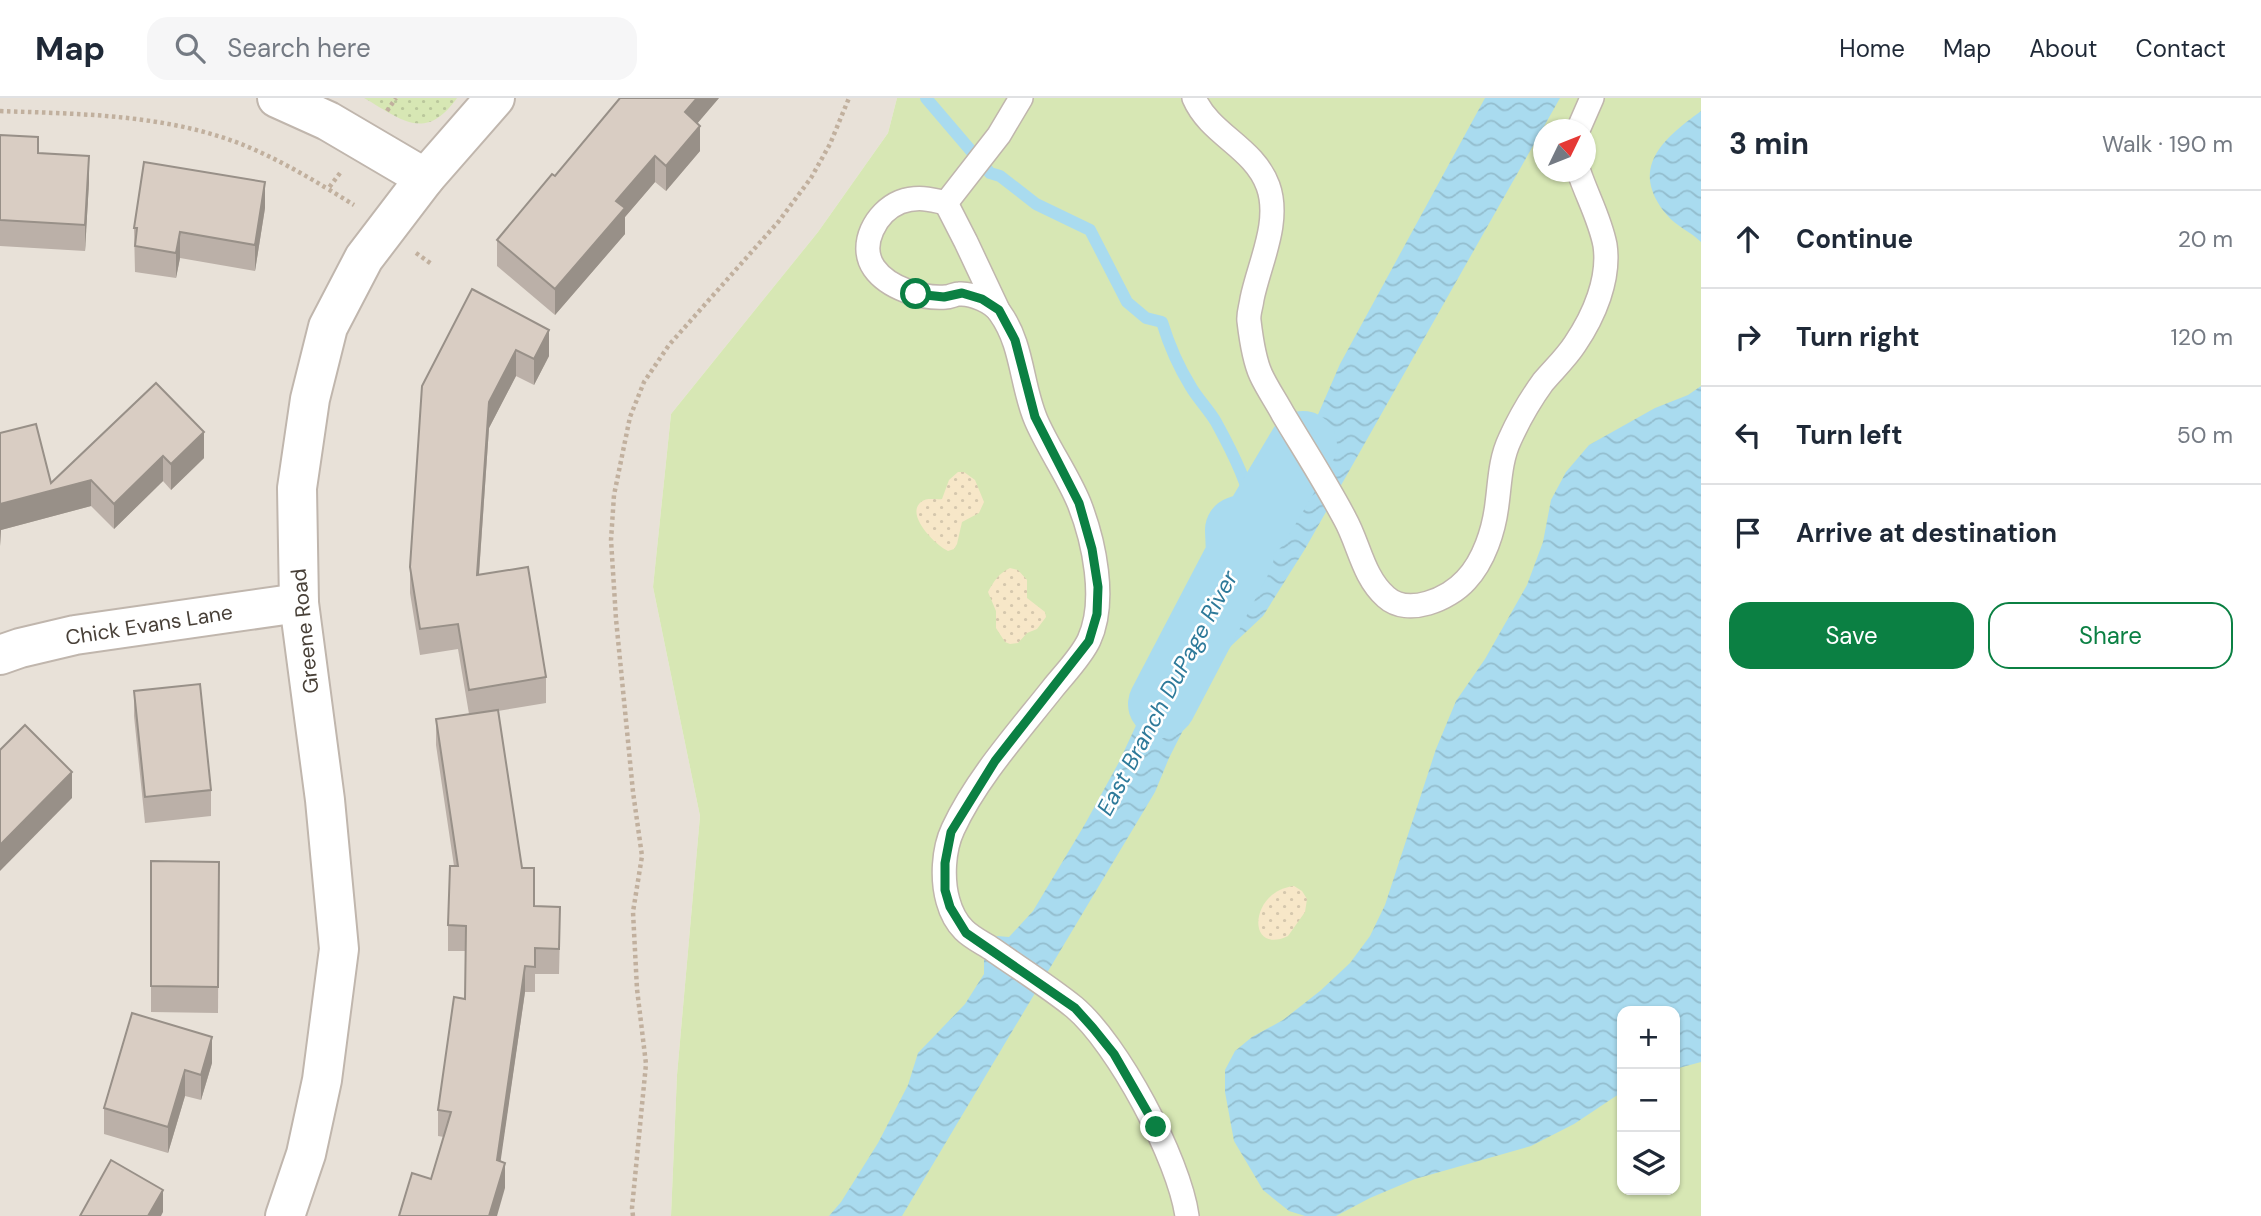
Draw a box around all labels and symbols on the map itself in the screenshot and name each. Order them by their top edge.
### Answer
north arrow [1533,119,1596,182]
route start [900,278,931,309]
water label: East Branch DuPage River [1090,564,1245,821]
street label: Greene Road [285,567,325,695]
street label: Chick Evans Lane [63,598,235,652]
route end [1140,1111,1171,1142]

